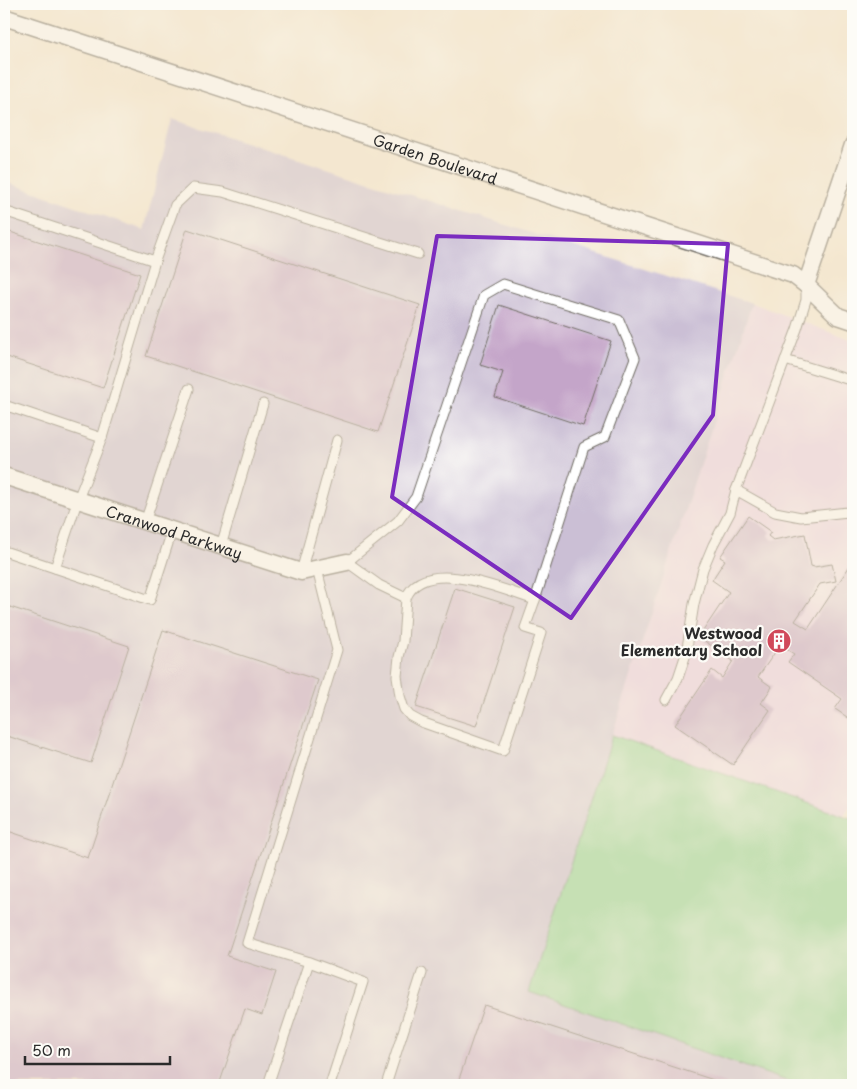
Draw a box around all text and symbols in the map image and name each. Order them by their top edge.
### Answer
street label: Garden Boulevard [370,127,501,189]
street label: Cranwood Parkway [103,498,245,564]
place label: Westwood Elementary School [621,621,762,661]
building icon: Westwood Elementary School [766,628,792,654]
scale bar [25,1034,170,1066]
text: 50 m [32,1038,71,1061]

